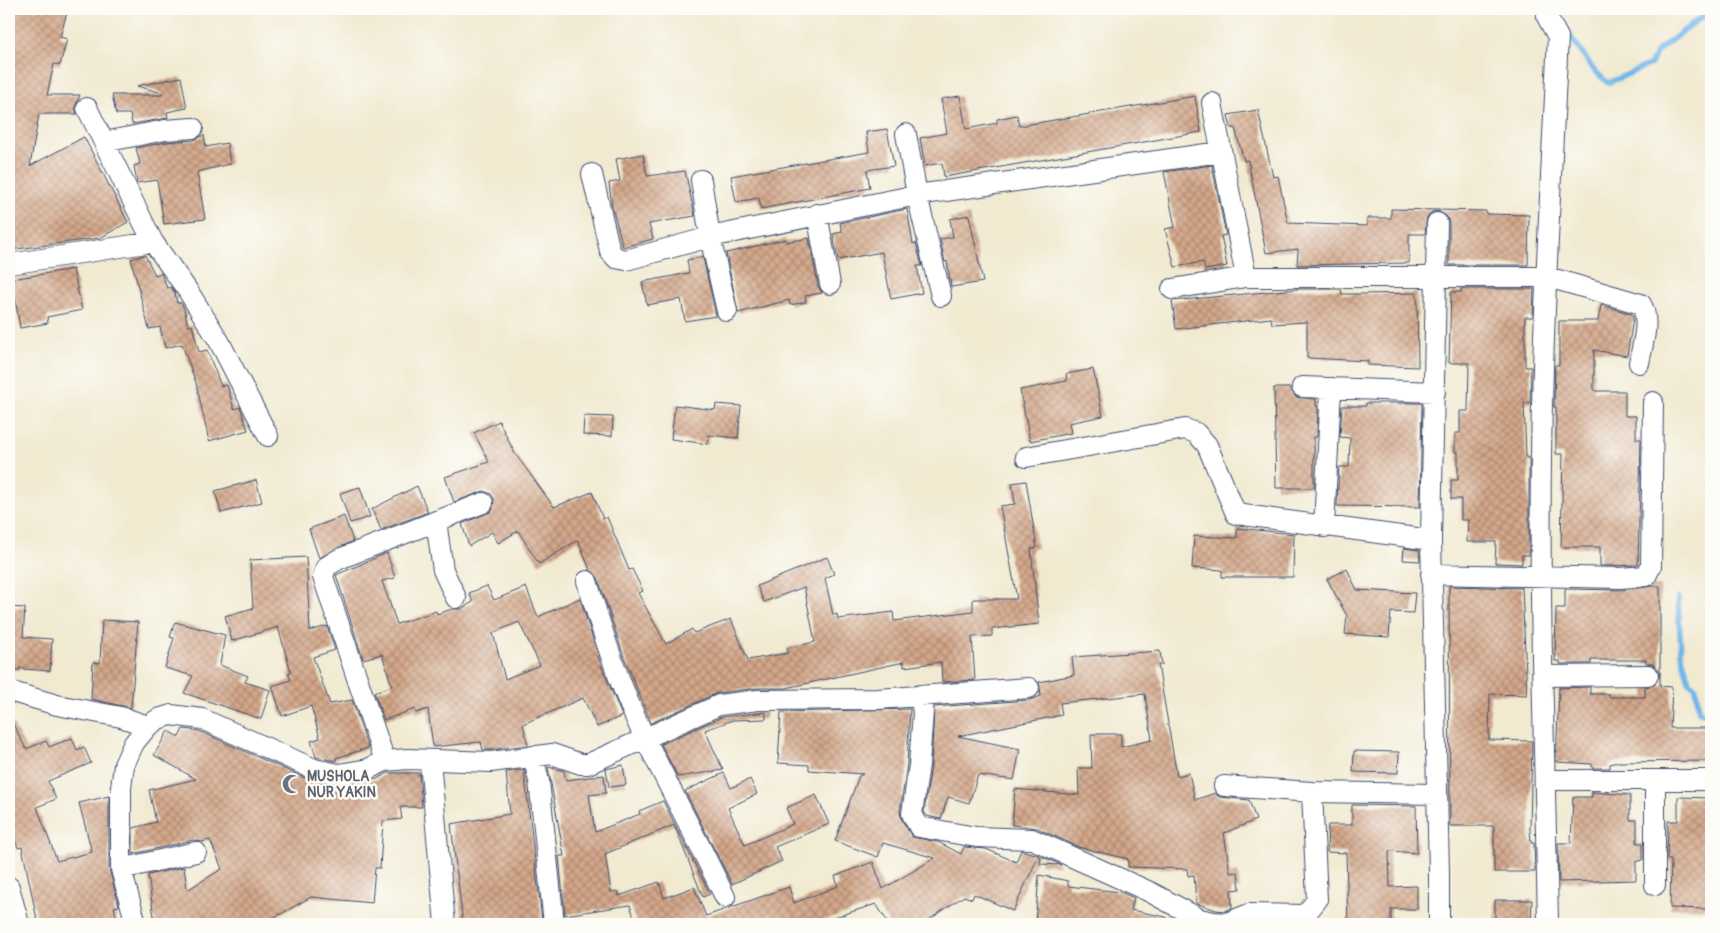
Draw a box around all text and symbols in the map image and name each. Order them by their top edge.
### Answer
place label: MUSHOLA NUR YAKIN [307,768,376,801]
mosque icon: MUSHOLA NUR YAKIN [281,773,303,795]

